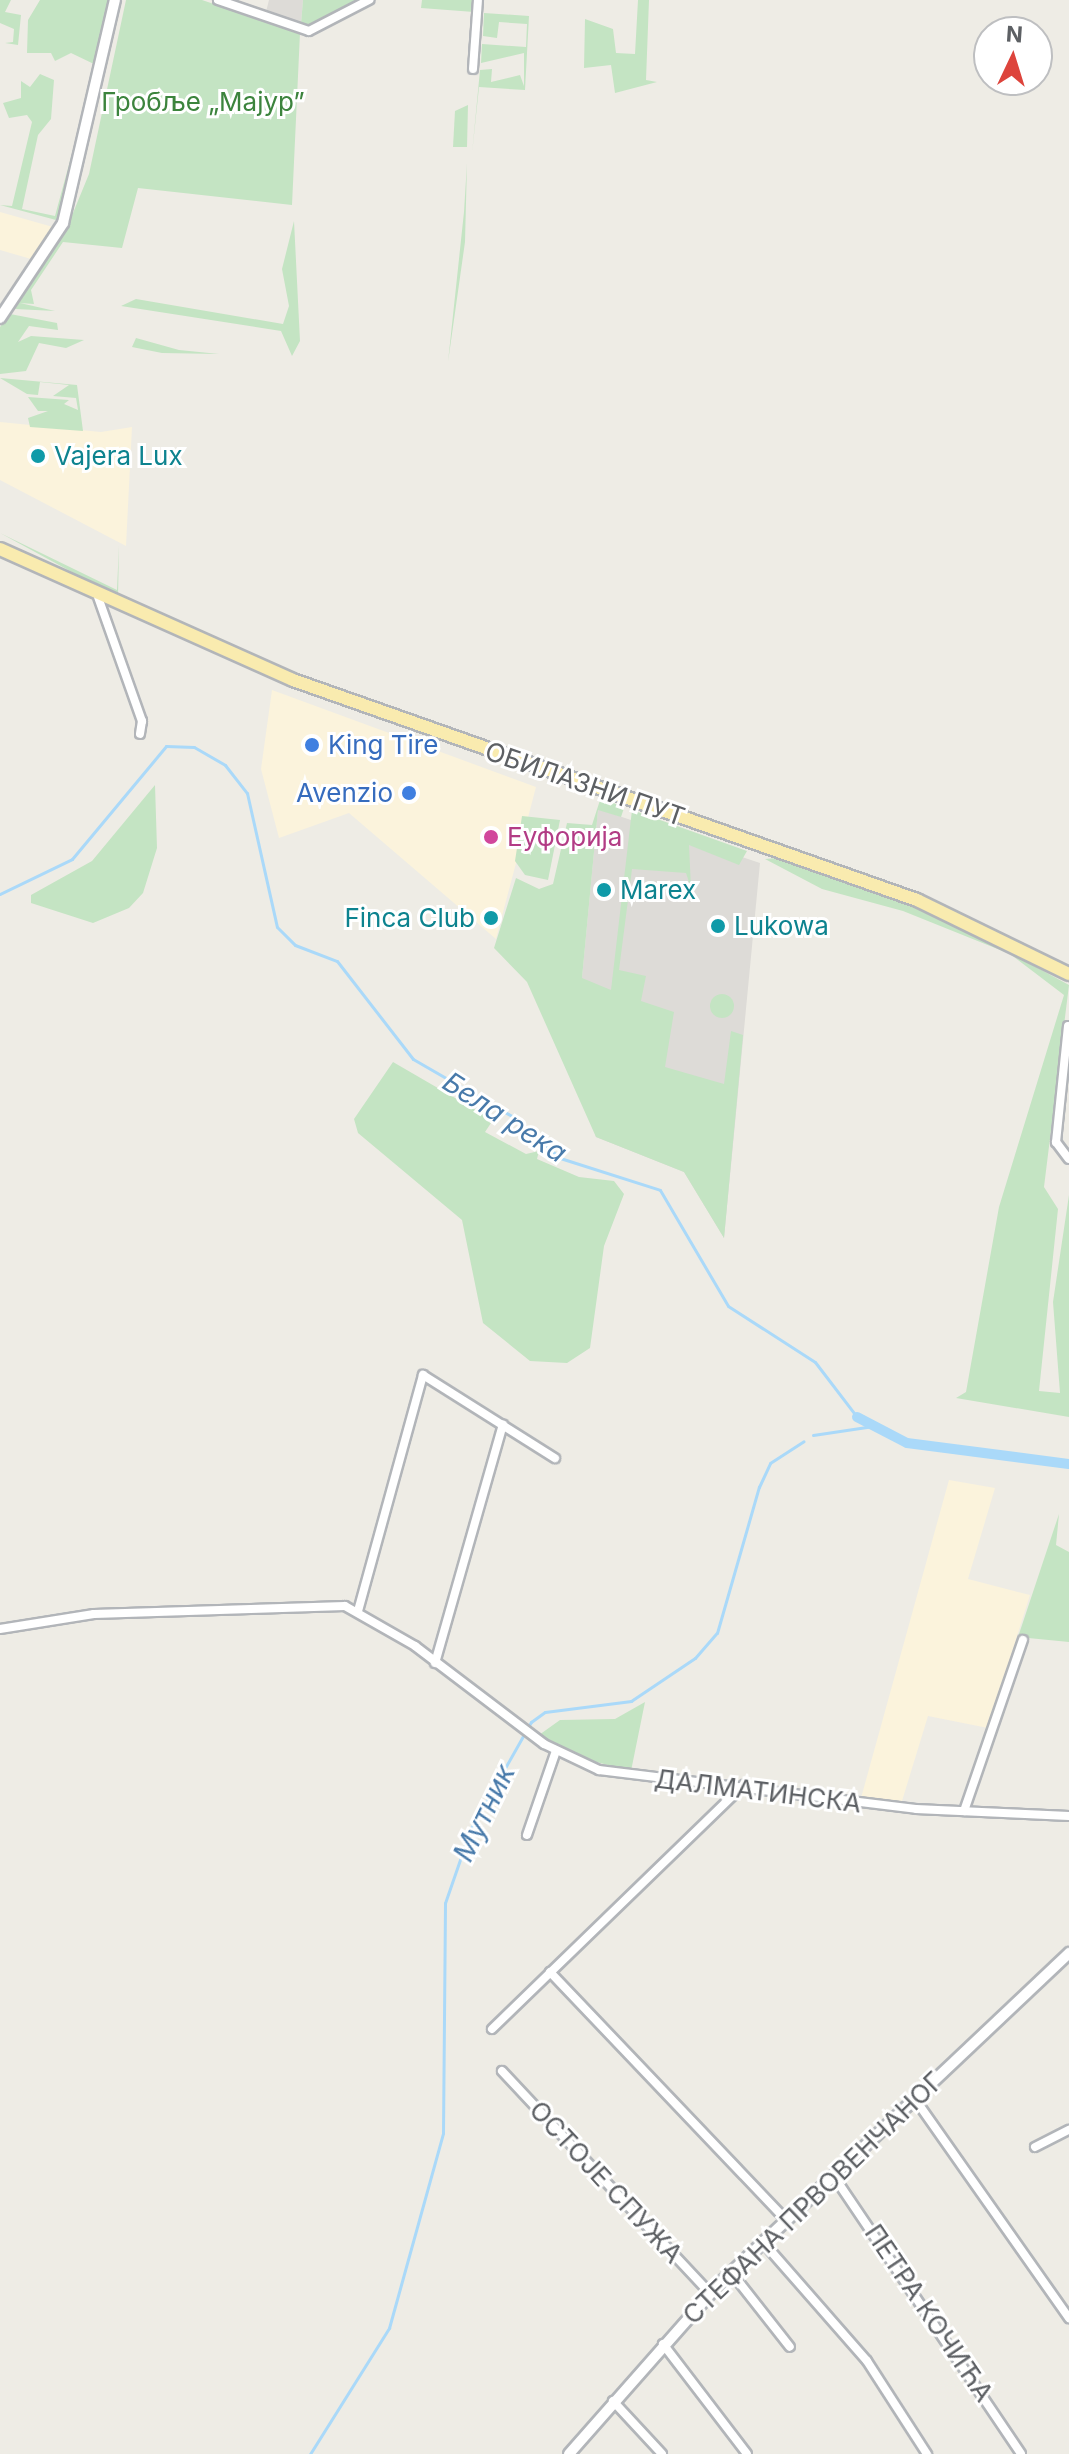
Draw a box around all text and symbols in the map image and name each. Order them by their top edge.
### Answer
north arrow [973,16,1053,96]
text: N [1005,20,1024,48]
park label: Гробље „Мајур” [101,86,305,118]
place label: Vajera Lux [54,440,183,472]
marker: Vajera Lux [29,447,47,465]
place label: King Tire [328,729,438,761]
street label: ОБИЛАЗНИ ПУТ [481,735,689,833]
marker: King Tire [303,736,321,754]
place label: Avenzio [296,777,393,809]
marker: Avenzio [400,784,418,802]
place label: Еуфорија [507,821,622,853]
marker: Еуфорија [482,828,500,846]
place label: Marex [620,874,696,906]
marker: Marex [595,881,613,899]
place label: Finca Club [344,902,475,934]
marker: Finca Club [482,909,500,927]
place label: Lukowa [734,910,829,942]
marker: Lukowa [709,917,727,935]
water label: Бела река [437,1064,573,1170]
water label: Мутник [446,1759,522,1867]
street label: ДАЛМАТИНСКА [653,1763,863,1819]
street label: СТЕФАНА ПРВОВЕНЧАНОГ [676,2065,950,2331]
street label: ОСТОЈЕ СПУЖА [523,2095,689,2269]
street label: ПЕТРА КОЧИЋА [858,2219,1000,2407]

